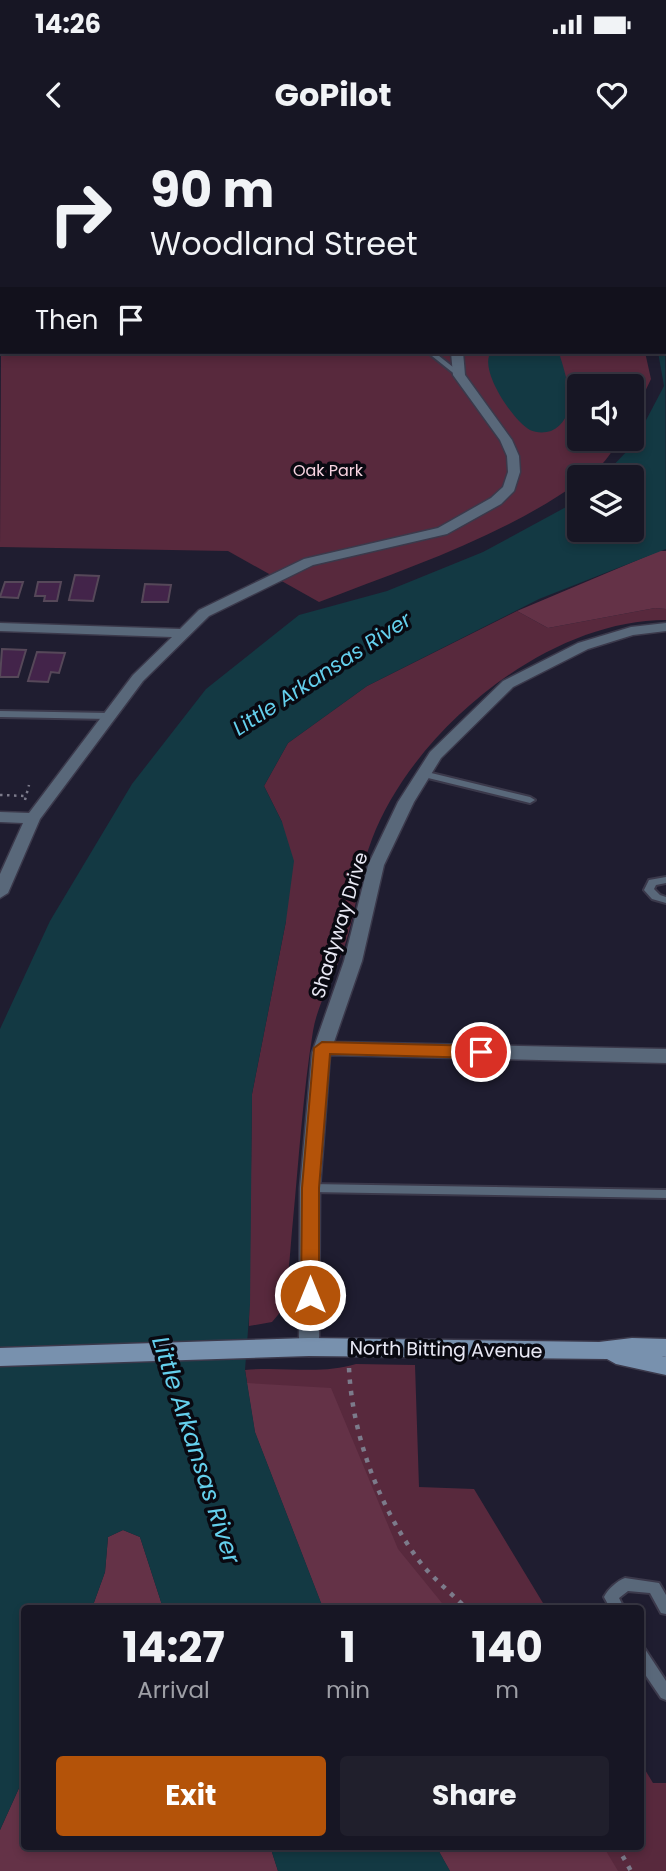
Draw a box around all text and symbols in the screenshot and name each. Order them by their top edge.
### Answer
text: 14:26 [35,6,101,42]
text: GoPilot [275,72,392,117]
icon: back [35,76,73,114]
icon: heart [593,76,631,114]
text: 90 m [150,156,274,224]
icon: right [35,168,126,259]
text: Woodland Street [150,221,418,266]
icon: arrive [112,301,150,339]
text: Then [35,302,98,338]
map controls [567,374,644,542]
button: sound [567,374,644,451]
park label: Oak Park [293,459,364,482]
button: layers [567,465,644,542]
water label: Little Arkansas River [227,604,418,742]
street label: Shadyway Drive [304,849,375,1002]
pin [451,1022,511,1082]
icon: arrive [462,1033,500,1071]
position arrow [273,1258,347,1332]
water label: Little Arkansas River [144,1332,249,1569]
street label: North Bitting Avenue [349,1334,543,1365]
text: 14:27 [122,1618,225,1677]
text: 1 [340,1618,356,1677]
text: 140 [471,1618,543,1677]
text: Arrival [137,1674,210,1706]
text: min [326,1674,370,1706]
text: m [495,1674,519,1706]
button: Exit [56,1756,326,1836]
button: Share [340,1756,609,1836]

